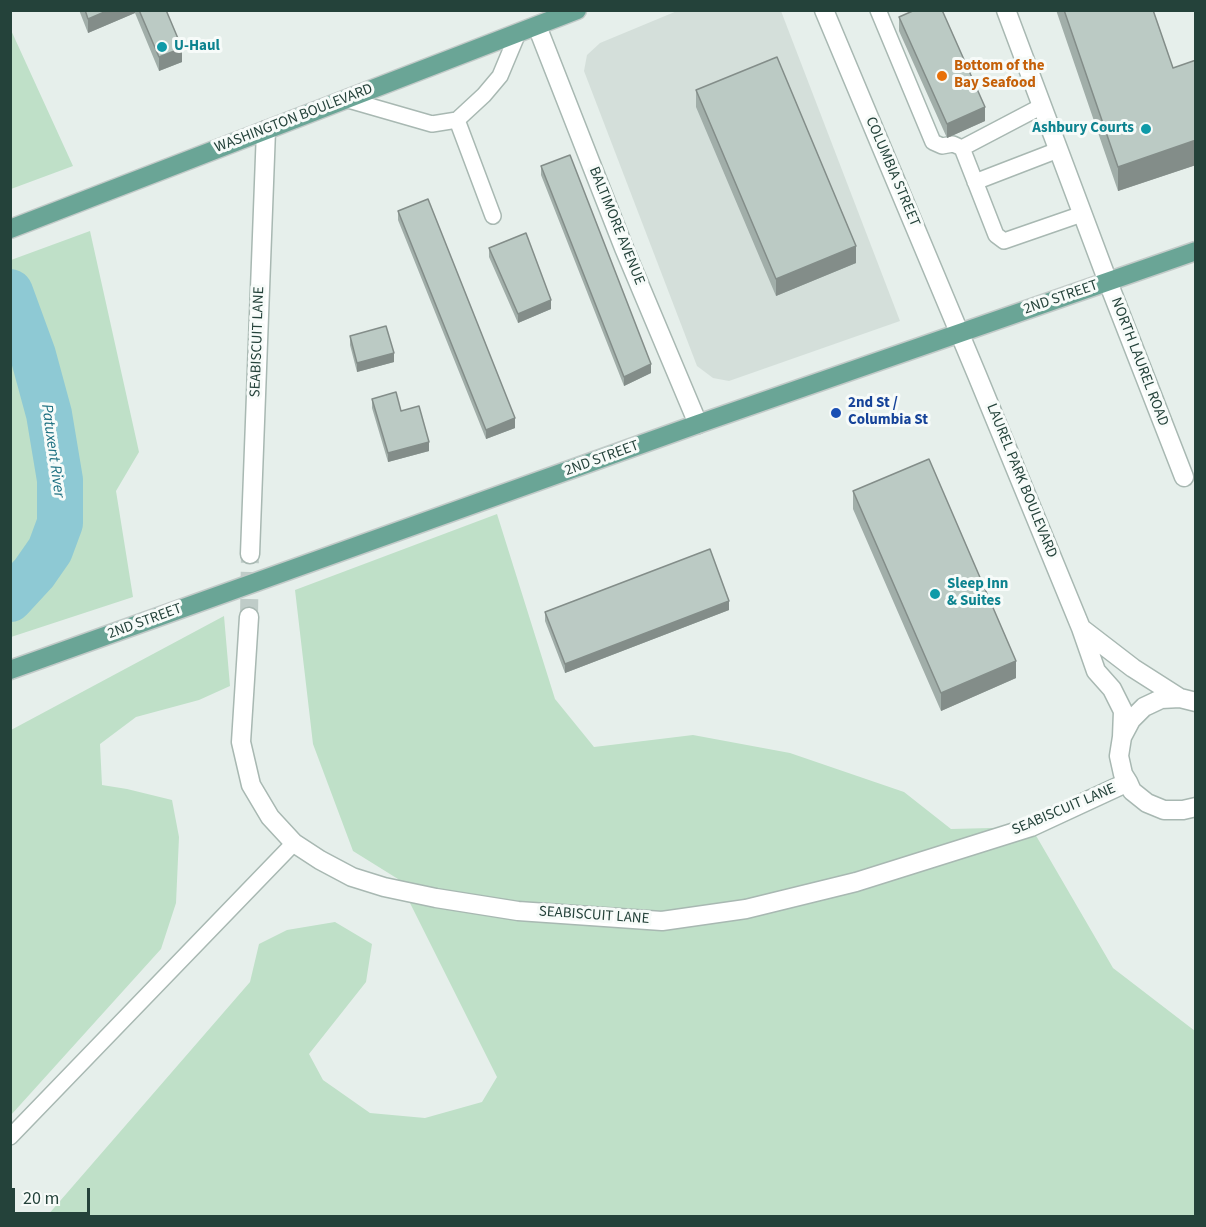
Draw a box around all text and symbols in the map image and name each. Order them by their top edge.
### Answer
place label: U-Haul [174,38,220,56]
marker: U-Haul [155,40,169,54]
place label: Bottom of the Bay Seafood [954,58,1045,93]
marker: Bottom of the Bay Seafood [935,69,949,83]
street label: WASHINGTON BOULEVARD [212,81,376,157]
street label: COLUMBIA STREET [861,114,923,230]
place label: Ashbury Courts [1032,120,1134,138]
marker: Ashbury Courts [1139,122,1153,136]
street label: BALTIMORE AVENUE [584,164,648,288]
street label: 2ND STREET [1021,277,1101,319]
street label: SEABISCUIT LANE [247,286,269,398]
street label: NORTH LAUREL ROAD [1106,295,1172,429]
place label: 2nd St / Columbia St [848,395,928,430]
street label: LAUREL PARK BOULEVARD [982,401,1060,561]
water label: Patuxent River [36,403,68,499]
marker: 2nd St / Columbia St [829,406,843,420]
street label: 2ND STREET [562,437,642,481]
place label: Sleep Inn & Suites [947,576,1008,611]
marker: Sleep Inn & Suites [928,587,942,601]
street label: 2ND STREET [105,600,185,644]
street label: SEABISCUIT LANE [1009,780,1119,840]
street label: SEABISCUIT LANE [538,903,650,929]
scale bar [15,1176,93,1214]
text: 20 m [23,1186,59,1211]

